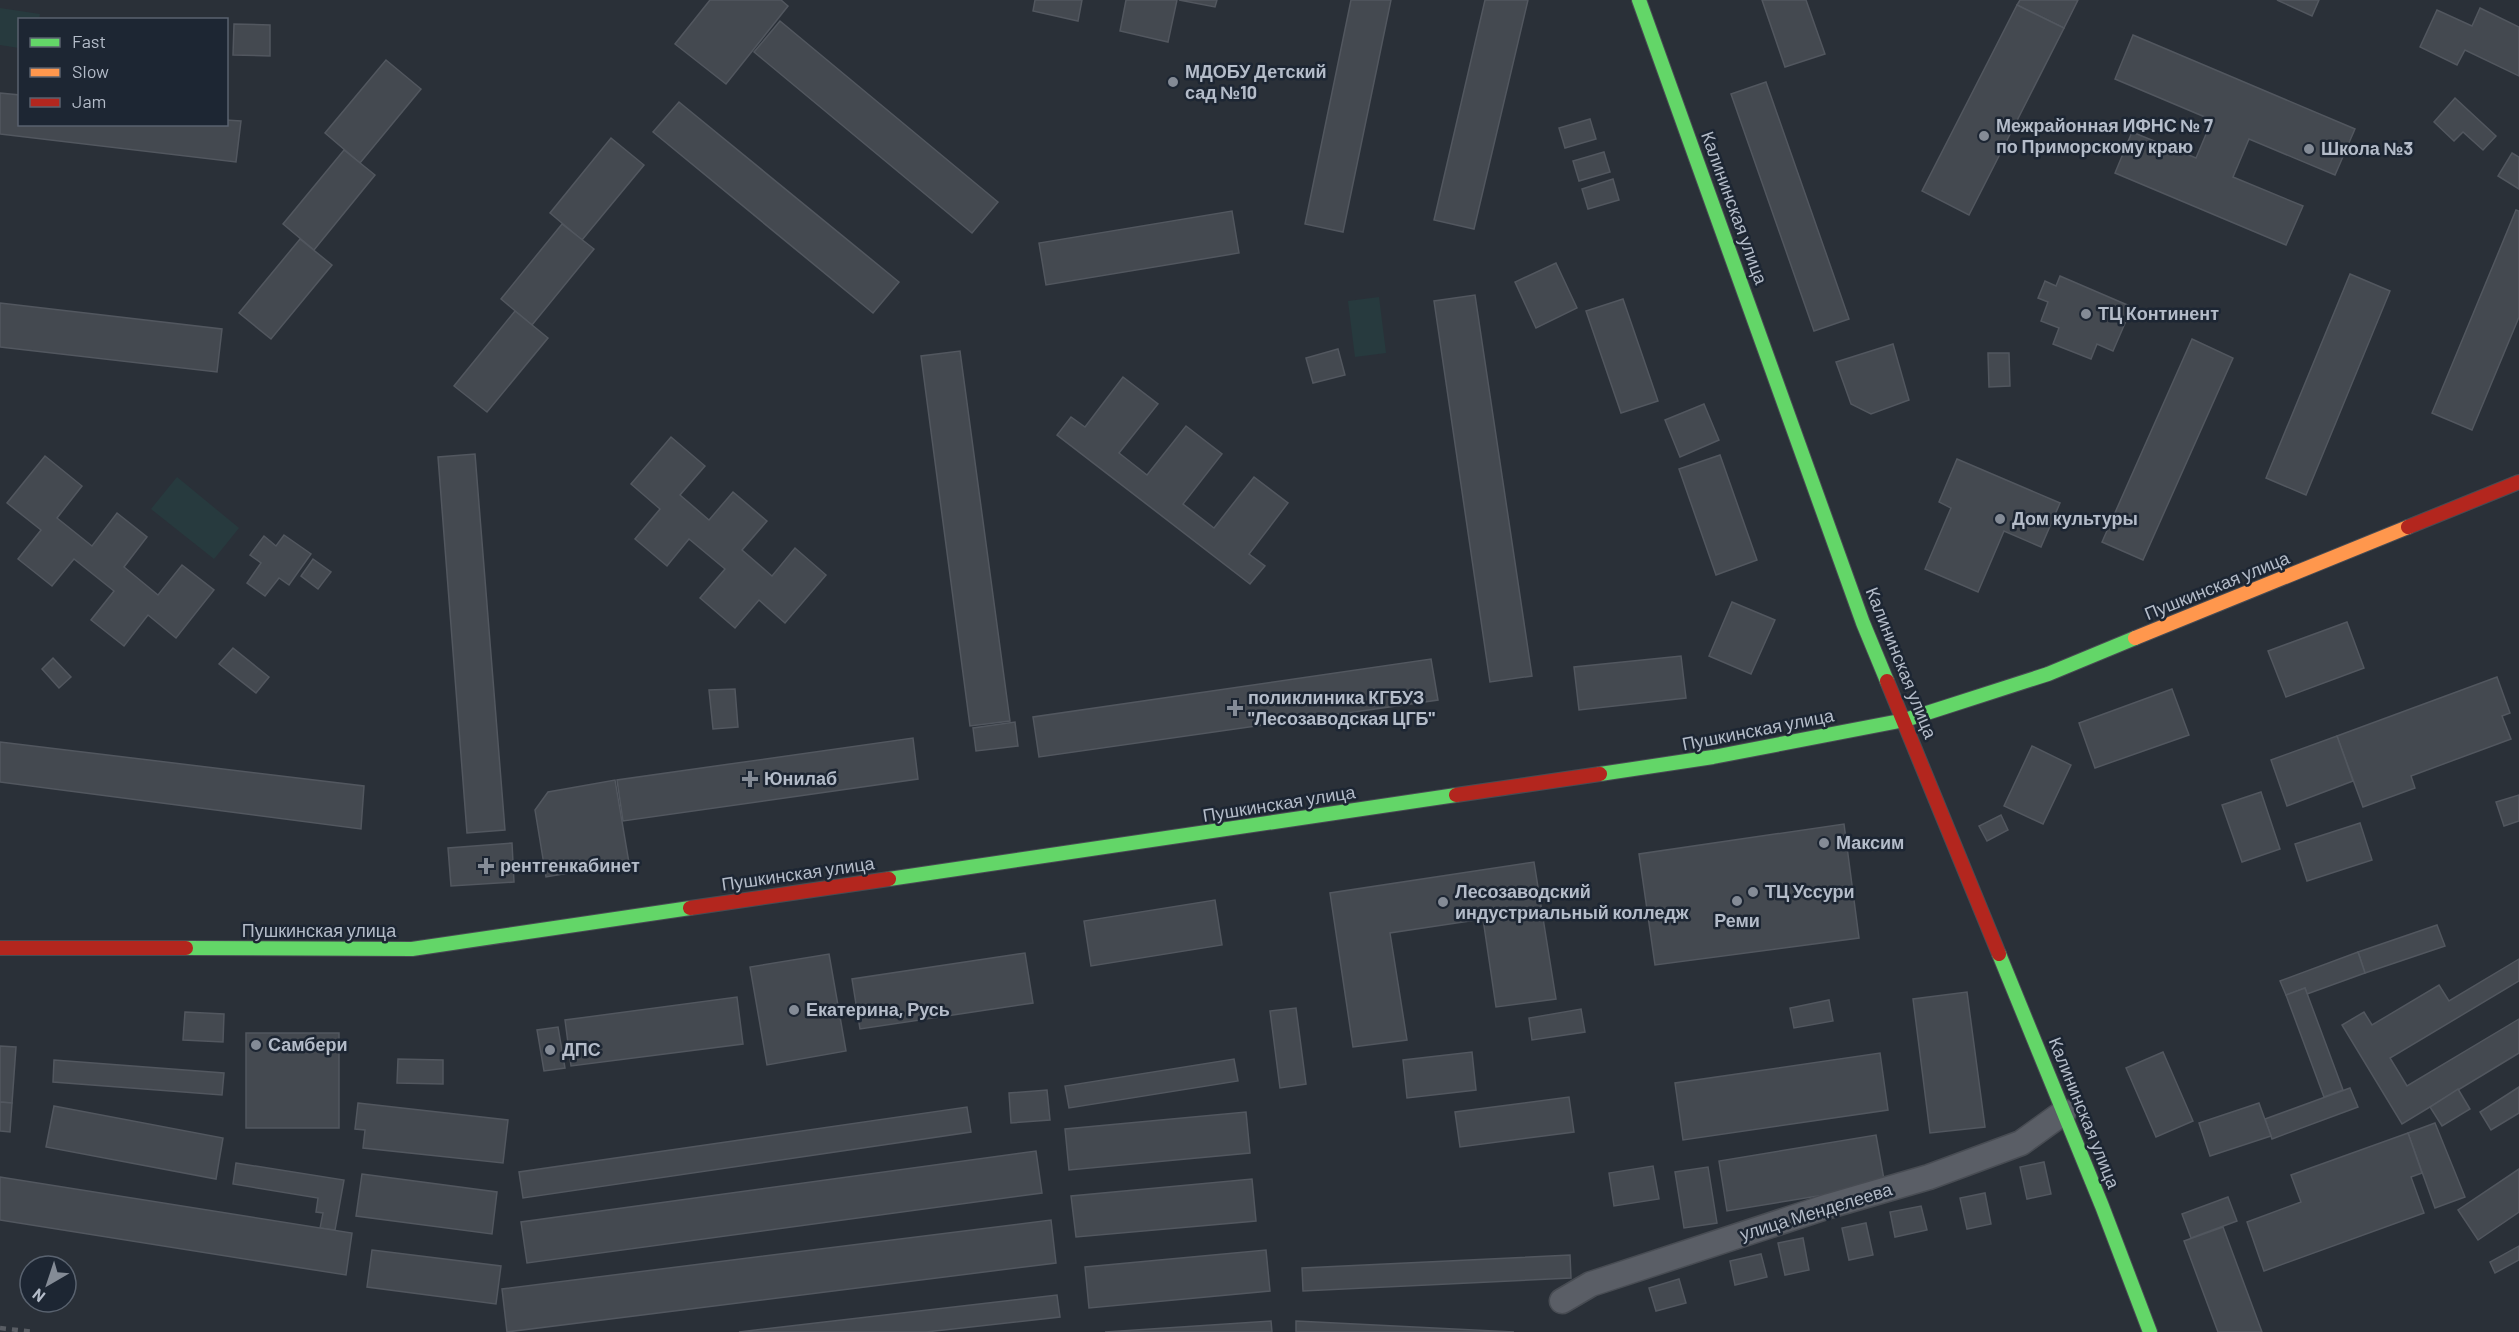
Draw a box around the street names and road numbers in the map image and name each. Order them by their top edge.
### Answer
street label: Калининская улица [1697,128,1773,288]
street label: Пушкинская улица [2141,546,2293,624]
street label: Калининская улица [1862,584,1943,742]
street label: Пушкинская улица [1680,703,1837,755]
street label: Пушкинская улица [1201,780,1358,826]
street label: Пушкинская улица [720,851,877,895]
street label: Пушкинская улица [242,919,397,941]
street label: Калининская улица [2045,1034,2126,1192]
street label: улица Менделеева [1737,1177,1895,1245]

